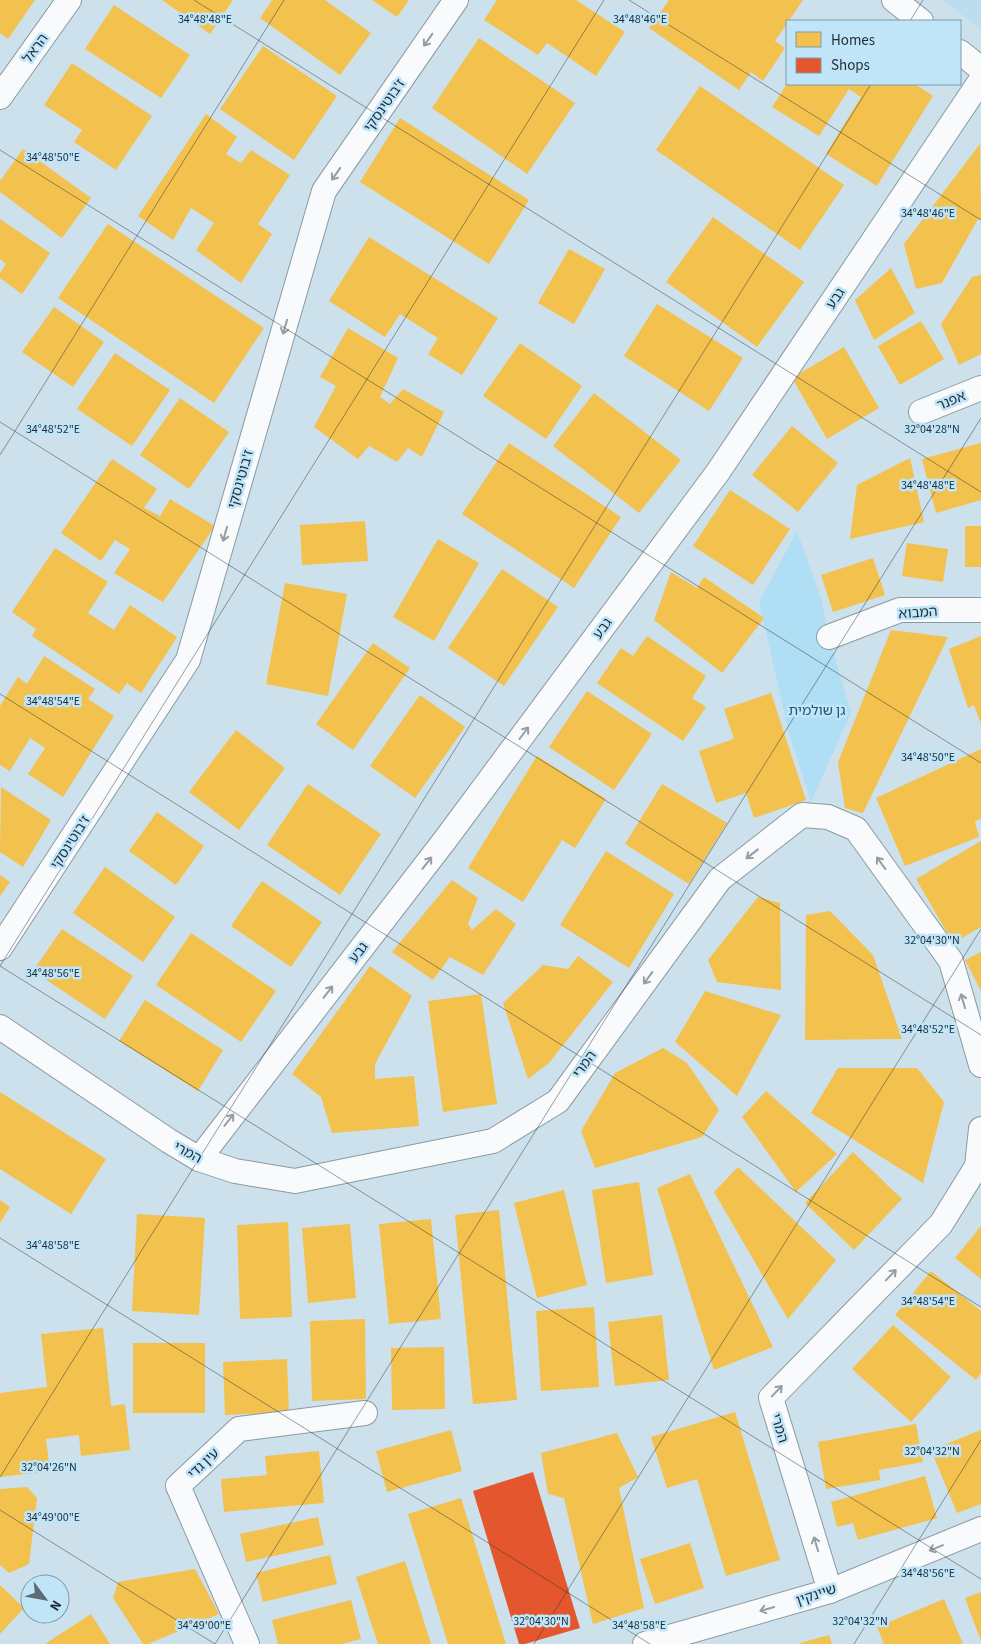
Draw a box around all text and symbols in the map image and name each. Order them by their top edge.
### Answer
text: 34°48'48"E [178,11,232,28]
text: 34°48'46"E [613,11,667,28]
legend [786,20,961,85]
street label: הראל [18,30,53,67]
text: Homes [831,30,875,51]
one-way arrow [423,33,433,47]
text: Shops [831,55,870,76]
street label: ז'בוטינסקי [359,75,411,136]
text: 34°48'50"E [26,149,80,166]
one-way arrow [331,167,341,181]
text: 34°48'46"E [901,205,955,222]
street label: גבע [821,284,850,313]
one-way arrow [279,319,289,335]
street label: אפנר [934,386,969,416]
text: 34°48'52"E [26,421,80,438]
text: 32°04'28"N [904,421,960,438]
street label: ז'בוטינסקי [223,447,259,511]
text: 34°48'48"E [901,477,955,494]
one-way arrow [219,525,229,541]
street label: המבוא [898,602,938,624]
street label: גבע [588,614,617,643]
text: 34°48'54"E [26,693,80,710]
park label: גן שולמית [788,701,846,721]
one-way arrow [519,726,529,740]
text: 34°48'50"E [901,749,955,766]
street label: ז'בוטינסקי [46,811,96,873]
one-way arrow [746,849,759,860]
one-way arrow [422,856,432,870]
one-way arrow [876,856,886,870]
text: 32°04'30"N [904,932,960,949]
street label: גבע [344,938,373,967]
text: 34°48'56"E [26,965,80,982]
one-way arrow [643,971,653,985]
one-way arrow [322,986,333,999]
one-way arrow [957,994,967,1010]
text: 34°48'52"E [901,1021,955,1038]
street label: המרי [568,1047,602,1082]
one-way arrow [223,1114,234,1127]
street label: המרי [170,1137,205,1169]
text: 34°48'58"E [26,1237,80,1254]
one-way arrow [885,1269,897,1281]
text: 34°48'54"E [901,1293,955,1310]
one-way arrow [771,1385,783,1398]
street label: המרי [765,1411,793,1445]
text: 32°04'32"N [904,1443,960,1460]
street label: עין גדי [183,1444,224,1484]
text: 32°04'26"N [21,1459,77,1476]
text: 34°49'00"E [26,1509,80,1526]
one-way arrow [810,1537,820,1553]
one-way arrow [929,1544,944,1553]
text: 34°48'56"E [901,1565,955,1582]
north arrow [20,1574,70,1624]
street label: שיינקין [794,1579,839,1611]
text: N [44,1596,66,1615]
one-way arrow [759,1605,775,1614]
text: 32°04'30"N [513,1613,569,1630]
text: 32°04'32"N [832,1613,888,1630]
text: 34°49'00"E [177,1617,231,1634]
text: 34°48'58"E [612,1617,666,1634]

